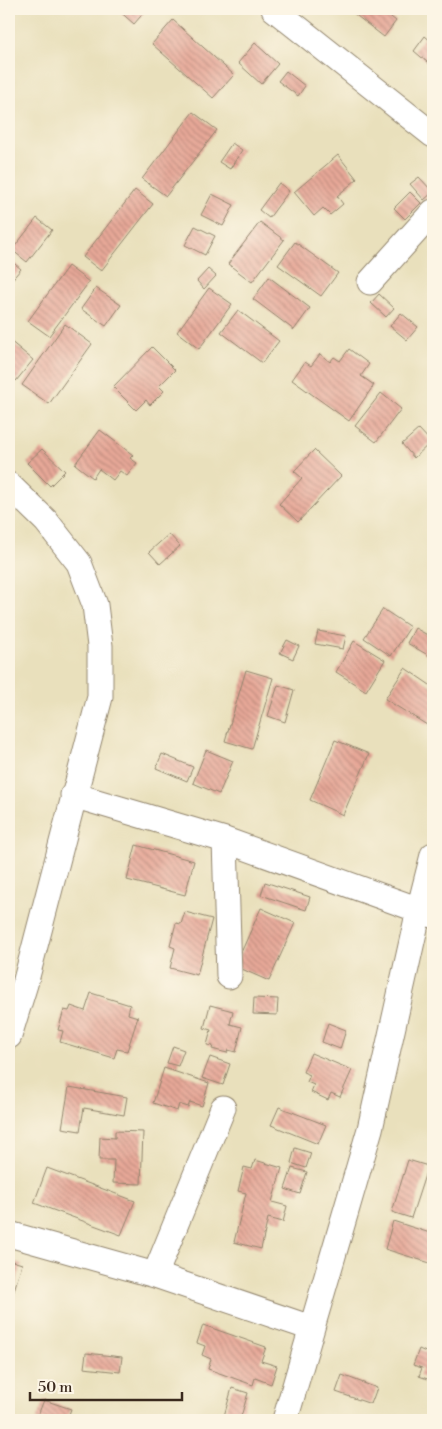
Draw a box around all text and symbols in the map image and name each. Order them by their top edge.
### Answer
scale bar [30,1369,182,1401]
text: 50 m [38,1378,72,1397]

